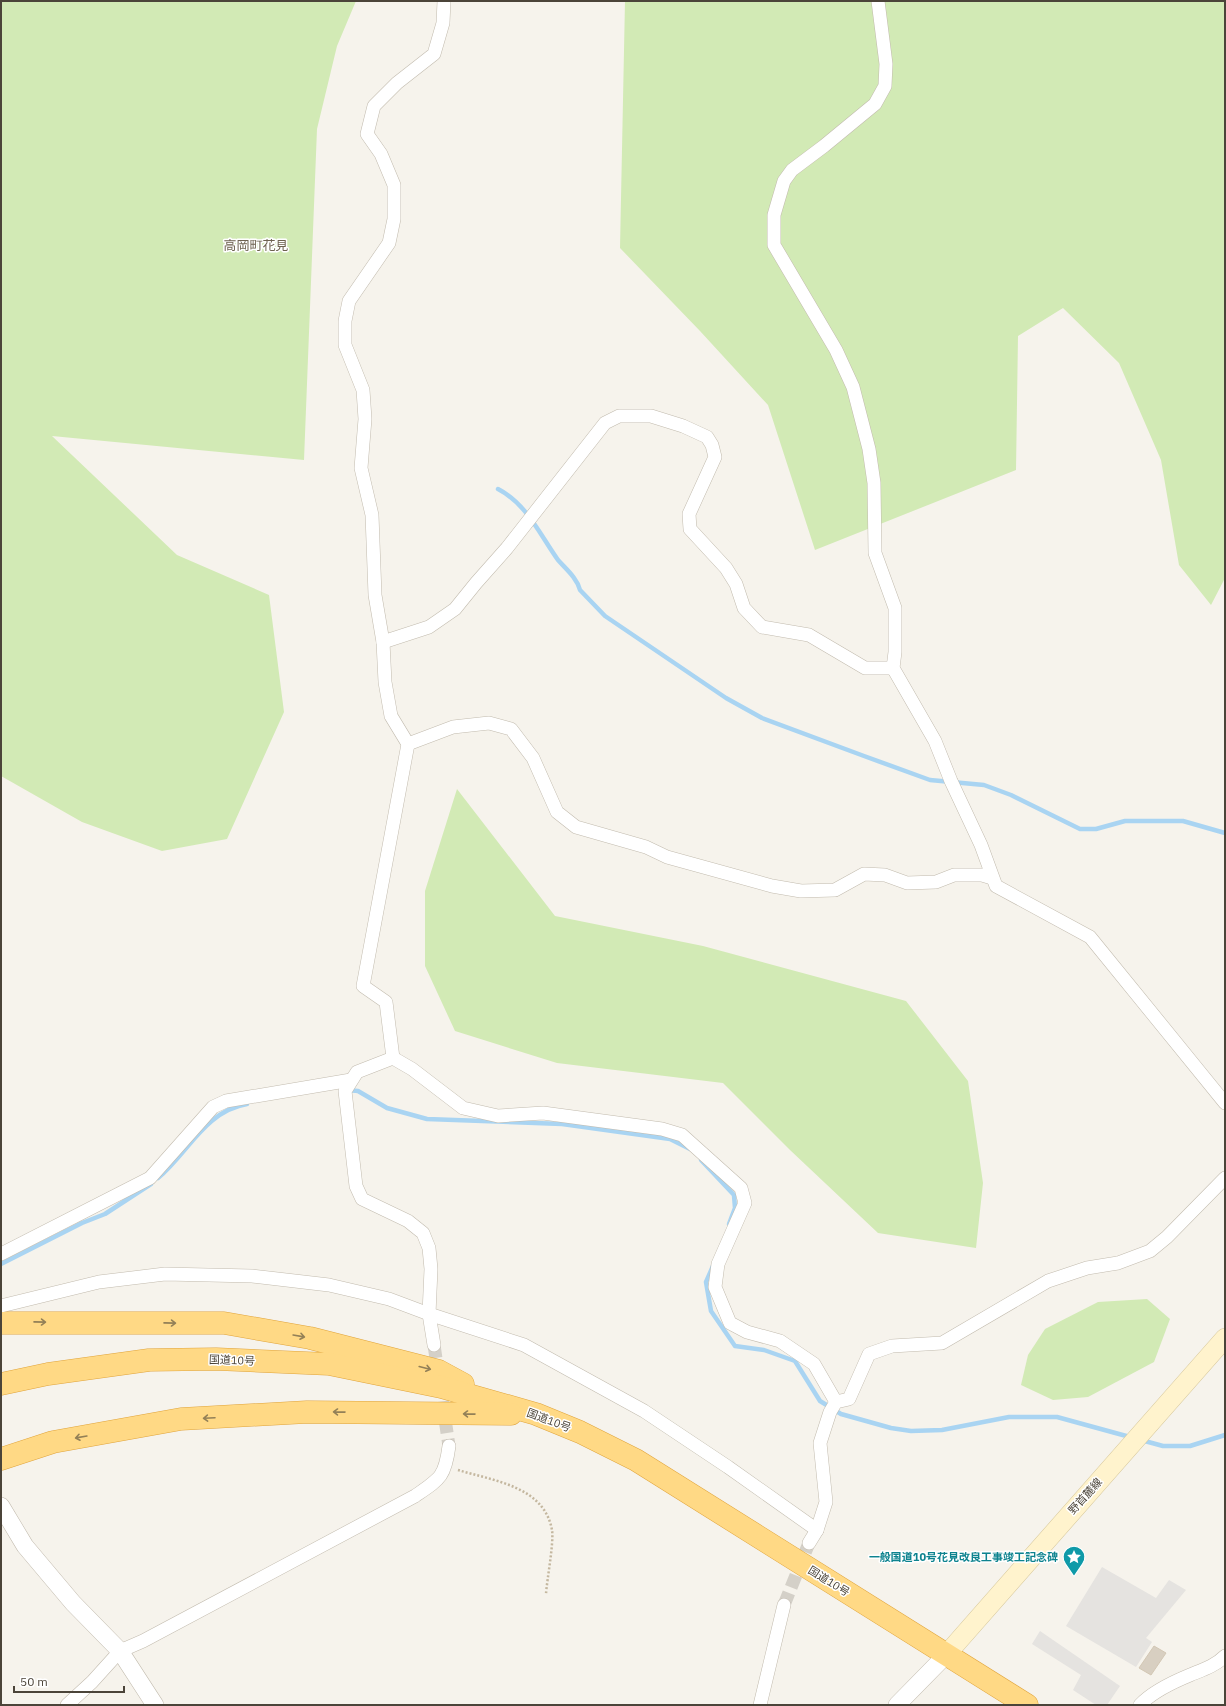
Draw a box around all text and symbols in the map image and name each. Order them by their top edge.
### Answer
district label: 高岡町花見 [223,237,289,254]
one-way arrow [33,1318,46,1326]
one-way arrow [163,1319,176,1327]
one-way arrow [292,1332,305,1340]
street label: 国道10号 [209,1352,255,1368]
one-way arrow [418,1364,431,1372]
street label: 国道10号 [525,1406,573,1434]
one-way arrow [333,1408,346,1416]
one-way arrow [463,1410,476,1418]
one-way arrow [203,1414,216,1421]
one-way arrow [75,1433,88,1441]
street label: 野首麓線 [1065,1475,1105,1517]
place icon: 一般国道10号花見改良工事竣工記念碑 [1061,1544,1087,1577]
place label: 一般国道10号花見改良工事竣工記念碑 [869,1550,1058,1564]
street label: 国道10号 [806,1563,852,1599]
scale bar [14,1668,124,1694]
text: 50 m [20,1674,48,1689]

